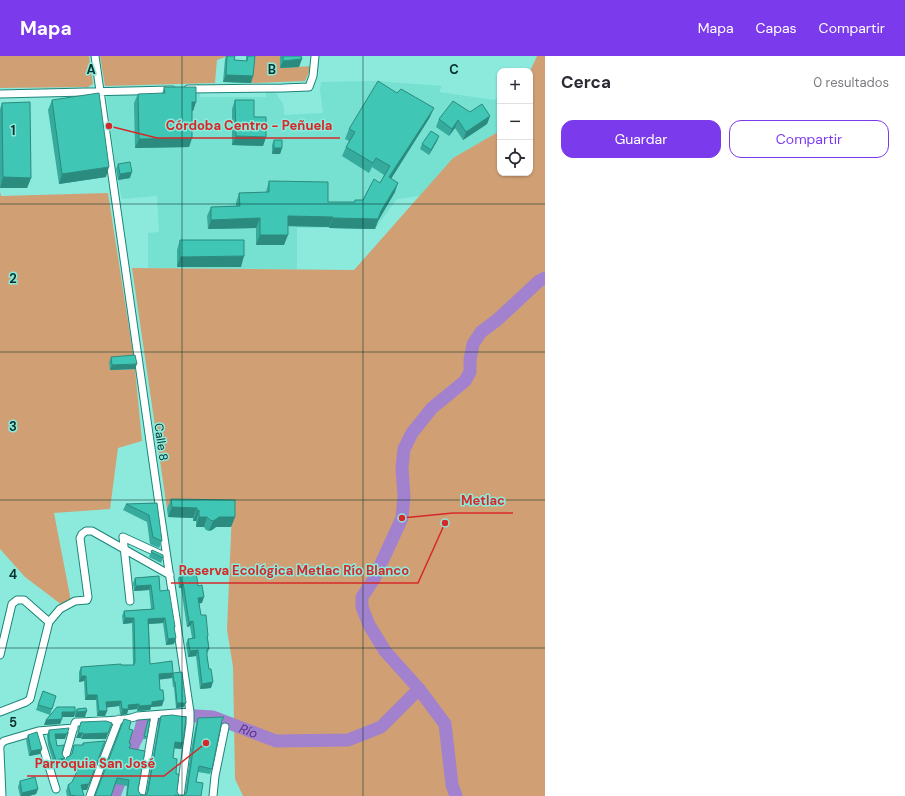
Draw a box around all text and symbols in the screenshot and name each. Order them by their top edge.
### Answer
text: Mapa [20,16,72,41]
text: Mapa [698,19,734,37]
text: Capas [756,19,797,37]
text: Compartir [819,19,885,37]
text: A [86,61,96,78]
text: B [268,61,276,78]
text: C [449,61,459,78]
map controls [497,68,533,176]
button: + [497,68,533,104]
text: Cerca [561,71,611,93]
text: 0 resultados [813,74,889,91]
button: − [497,104,533,140]
callout: Córdoba Centro - Peñuela [157,113,340,138]
text: Córdoba Centro - Peñuela [166,117,332,134]
button: Guardar [561,120,721,158]
button: Compartir [729,120,889,158]
text: 1 [11,122,15,139]
button: locate [497,140,533,176]
text: 2 [9,270,17,287]
text: 3 [9,418,17,435]
street label: Calle 8 [150,422,172,462]
callout: Metlac [453,488,513,513]
text: Metlac [461,492,505,509]
callout: Reserva Ecológica Metlac Río Blanco [171,558,418,583]
text: Reserva Ecológica Metlac Río Blanco [179,562,409,579]
text: 4 [9,566,17,583]
text: 5 [9,714,17,731]
water label: Río [237,719,260,742]
callout: Parroquia San José [27,751,164,776]
text: Parroquia San José [35,755,155,772]

